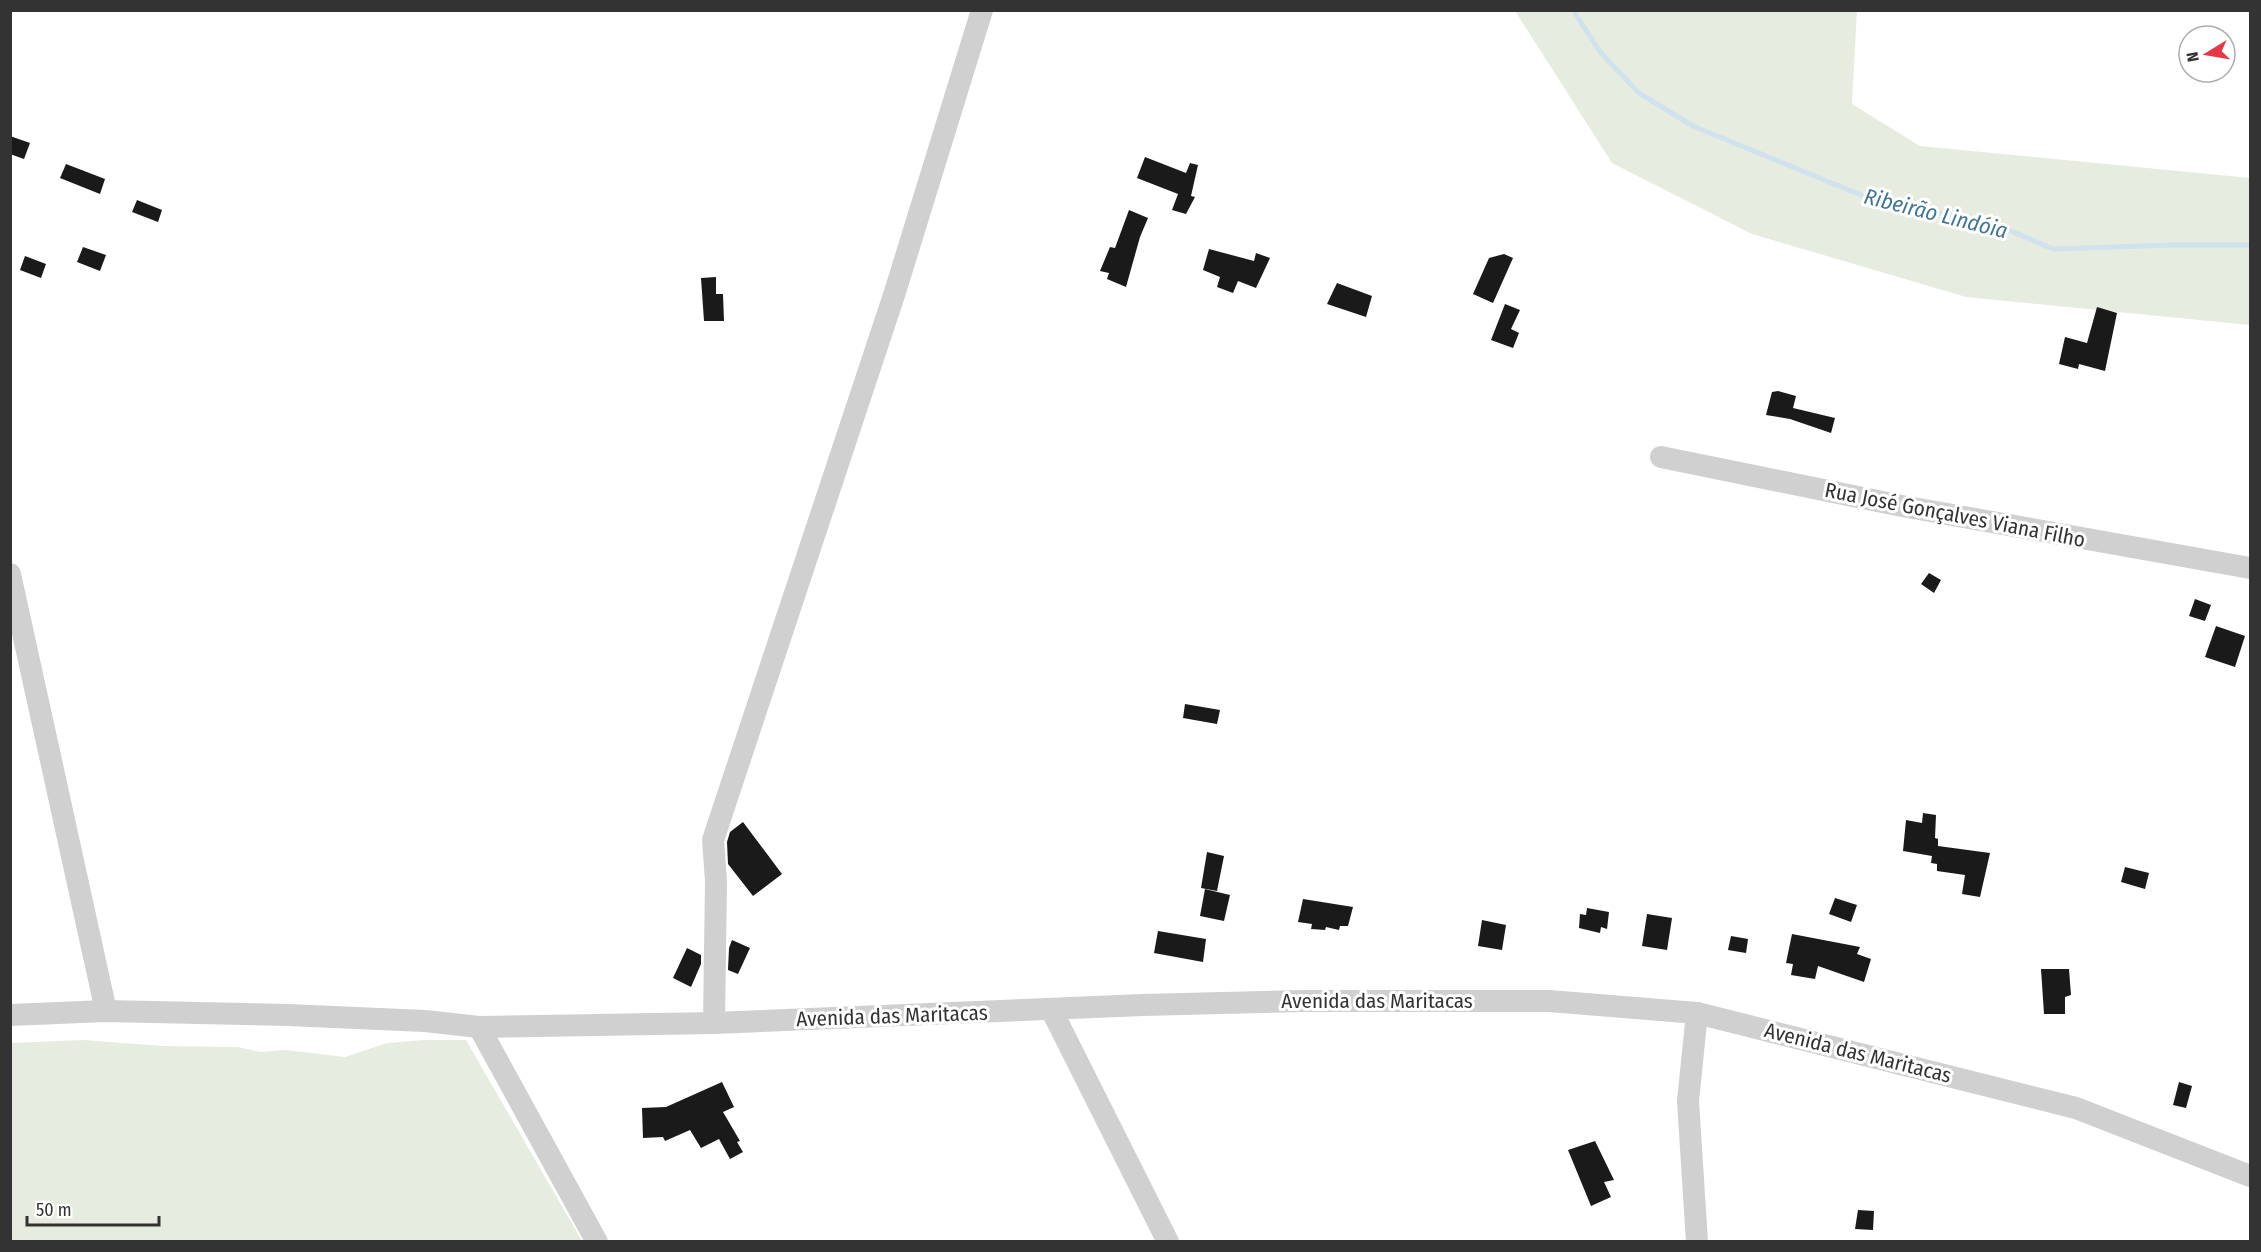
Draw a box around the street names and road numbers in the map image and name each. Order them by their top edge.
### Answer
street label: Rua José Gonçalves Viana Filho [1823,477,2087,553]
street label: Avenida das Maritacas [1281,988,1473,1014]
street label: Avenida das Maritacas [796,1000,988,1032]
street label: Avenida das Maritacas [1762,1017,1954,1089]

